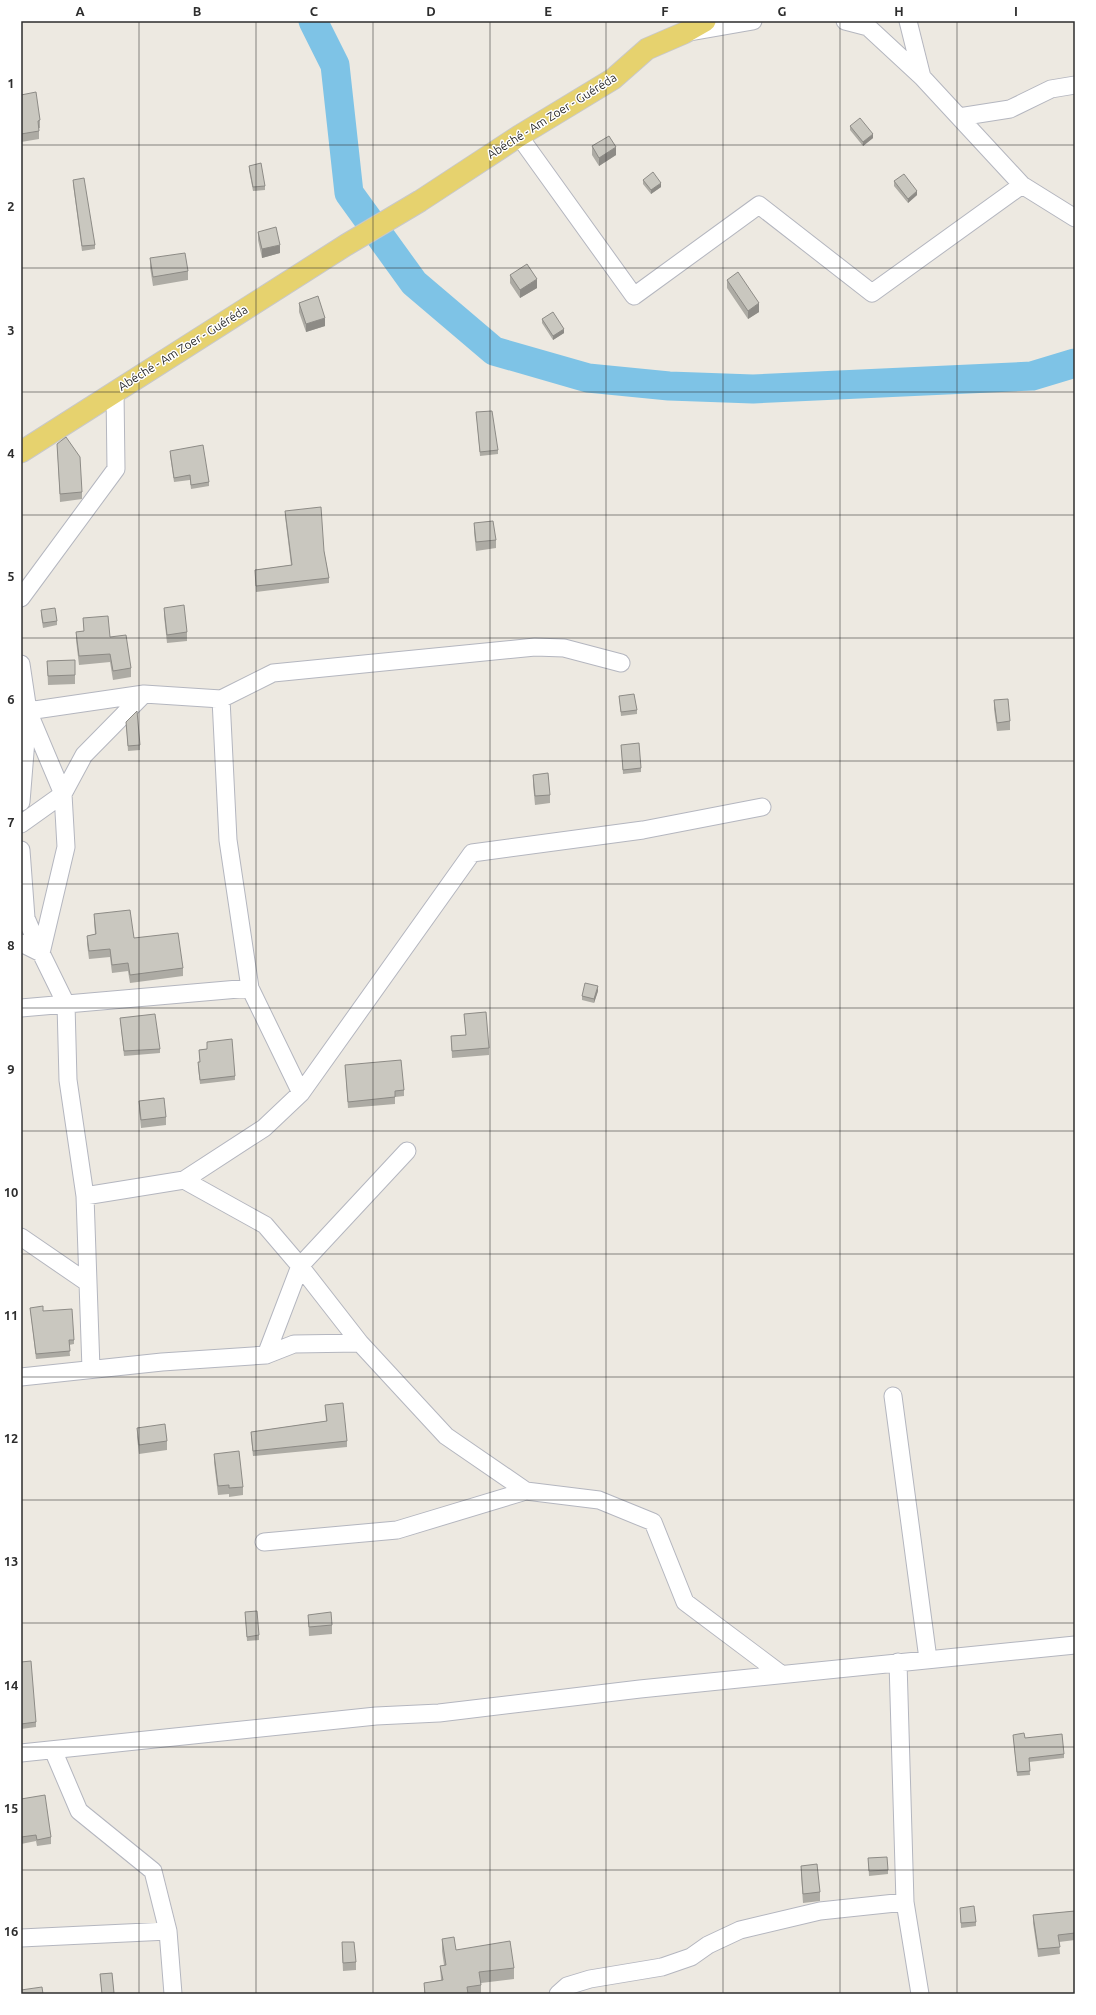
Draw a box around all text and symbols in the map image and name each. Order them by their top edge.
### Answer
text: A [75,4,85,18]
text: B [193,4,202,18]
text: C [310,4,319,18]
text: D [426,4,436,18]
text: E [544,4,552,18]
text: F [661,4,669,18]
text: G [778,4,787,18]
text: H [894,4,904,18]
text: I [1014,4,1018,18]
street label: Abéché - Am Zoer - Guéréda [485,70,619,161]
text: 1 [7,76,15,90]
text: 2 [7,199,15,213]
street label: Abéché - Am Zoer - Guéréda [116,302,250,393]
text: 3 [7,323,15,337]
text: 4 [7,446,15,460]
text: 5 [7,569,15,583]
text: 6 [7,692,15,706]
text: 7 [7,815,15,829]
text: 8 [7,938,15,952]
text: 9 [7,1062,15,1076]
text: 10 [4,1185,18,1199]
text: 11 [4,1308,18,1322]
text: 12 [4,1431,18,1445]
text: 13 [4,1554,18,1568]
text: 14 [4,1678,18,1692]
text: 15 [4,1801,18,1815]
text: 16 [4,1924,18,1938]

